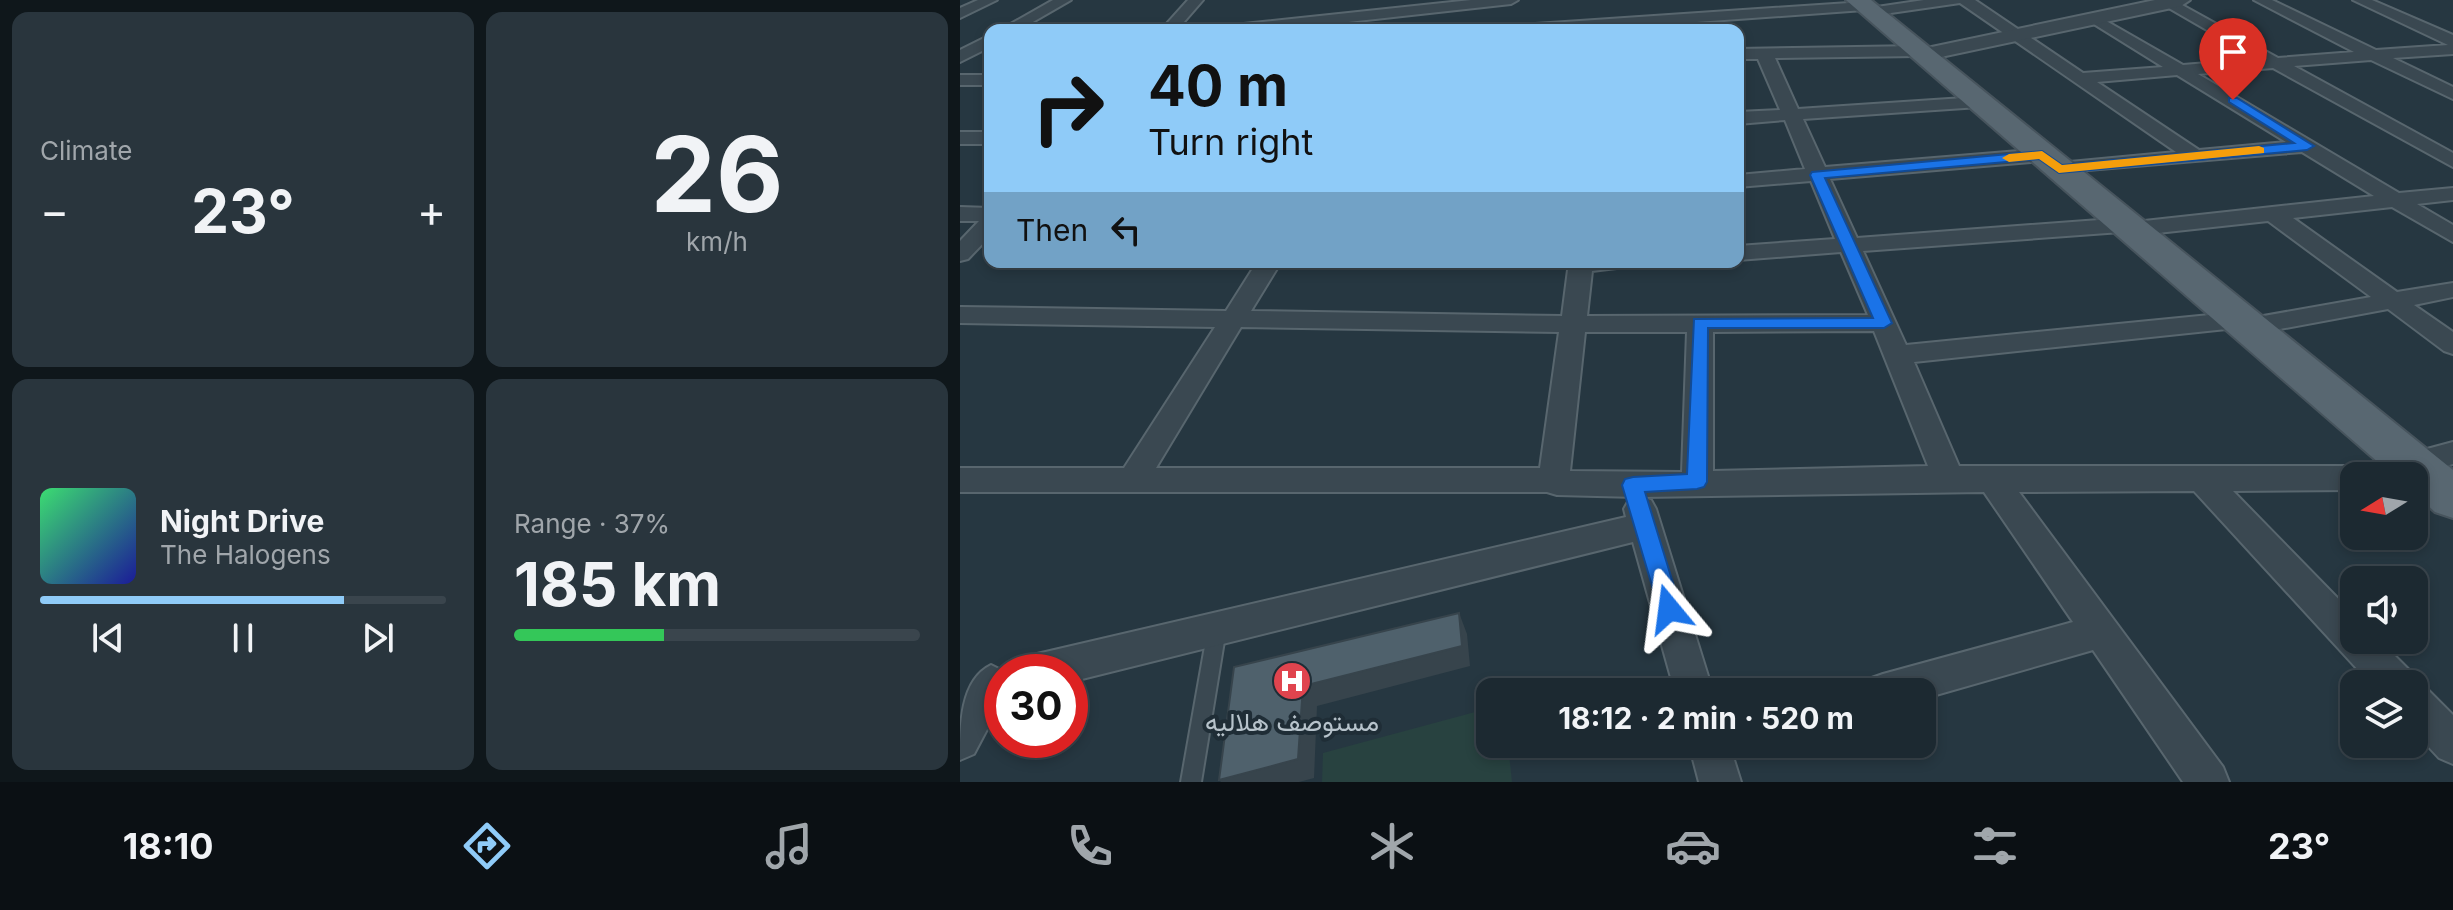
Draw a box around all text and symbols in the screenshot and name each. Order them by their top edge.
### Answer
pin [2199,18,2267,100]
icon: arrive [2211,30,2255,74]
text: 40 m [1148,52,1288,120]
icon: right [1016,56,1120,160]
text: 26 [650,111,784,237]
text: Turn right [1148,120,1313,164]
text: Climate [40,135,132,166]
text: 23° [191,175,295,247]
text: − [40,184,69,238]
text: + [417,184,446,238]
icon: left [1104,208,1148,252]
text: Then [1016,212,1088,248]
text: km/h [686,226,748,257]
north arrow [2340,462,2428,550]
map controls [2340,462,2428,758]
text: Night Drive [160,503,324,539]
text: Range · 37% [514,508,670,539]
text: The Halogens [160,539,331,570]
text: 185 km [514,548,721,620]
button: sound [2340,566,2428,654]
position arrow [1627,567,1711,651]
icon: previous [86,616,130,660]
icon: pause [221,616,265,660]
icon: next [356,616,400,660]
speed limit sign: 30 [984,654,1088,758]
hospital icon: مستوصف هلاليه [1271,660,1313,702]
button: layers [2340,670,2428,758]
text: 18:12 · 2 min · 520 m [1558,700,1854,736]
place label: مستوصف هلاليه [1205,706,1379,738]
icon: directions [459,818,515,874]
icon: music [761,818,817,874]
icon: phone [1062,818,1118,874]
icon: climate [1364,818,1420,874]
icon: car [1665,818,1721,874]
icon: filters [1967,818,2023,874]
text: 18:10 [123,824,214,868]
text: 23° [2268,824,2330,868]

